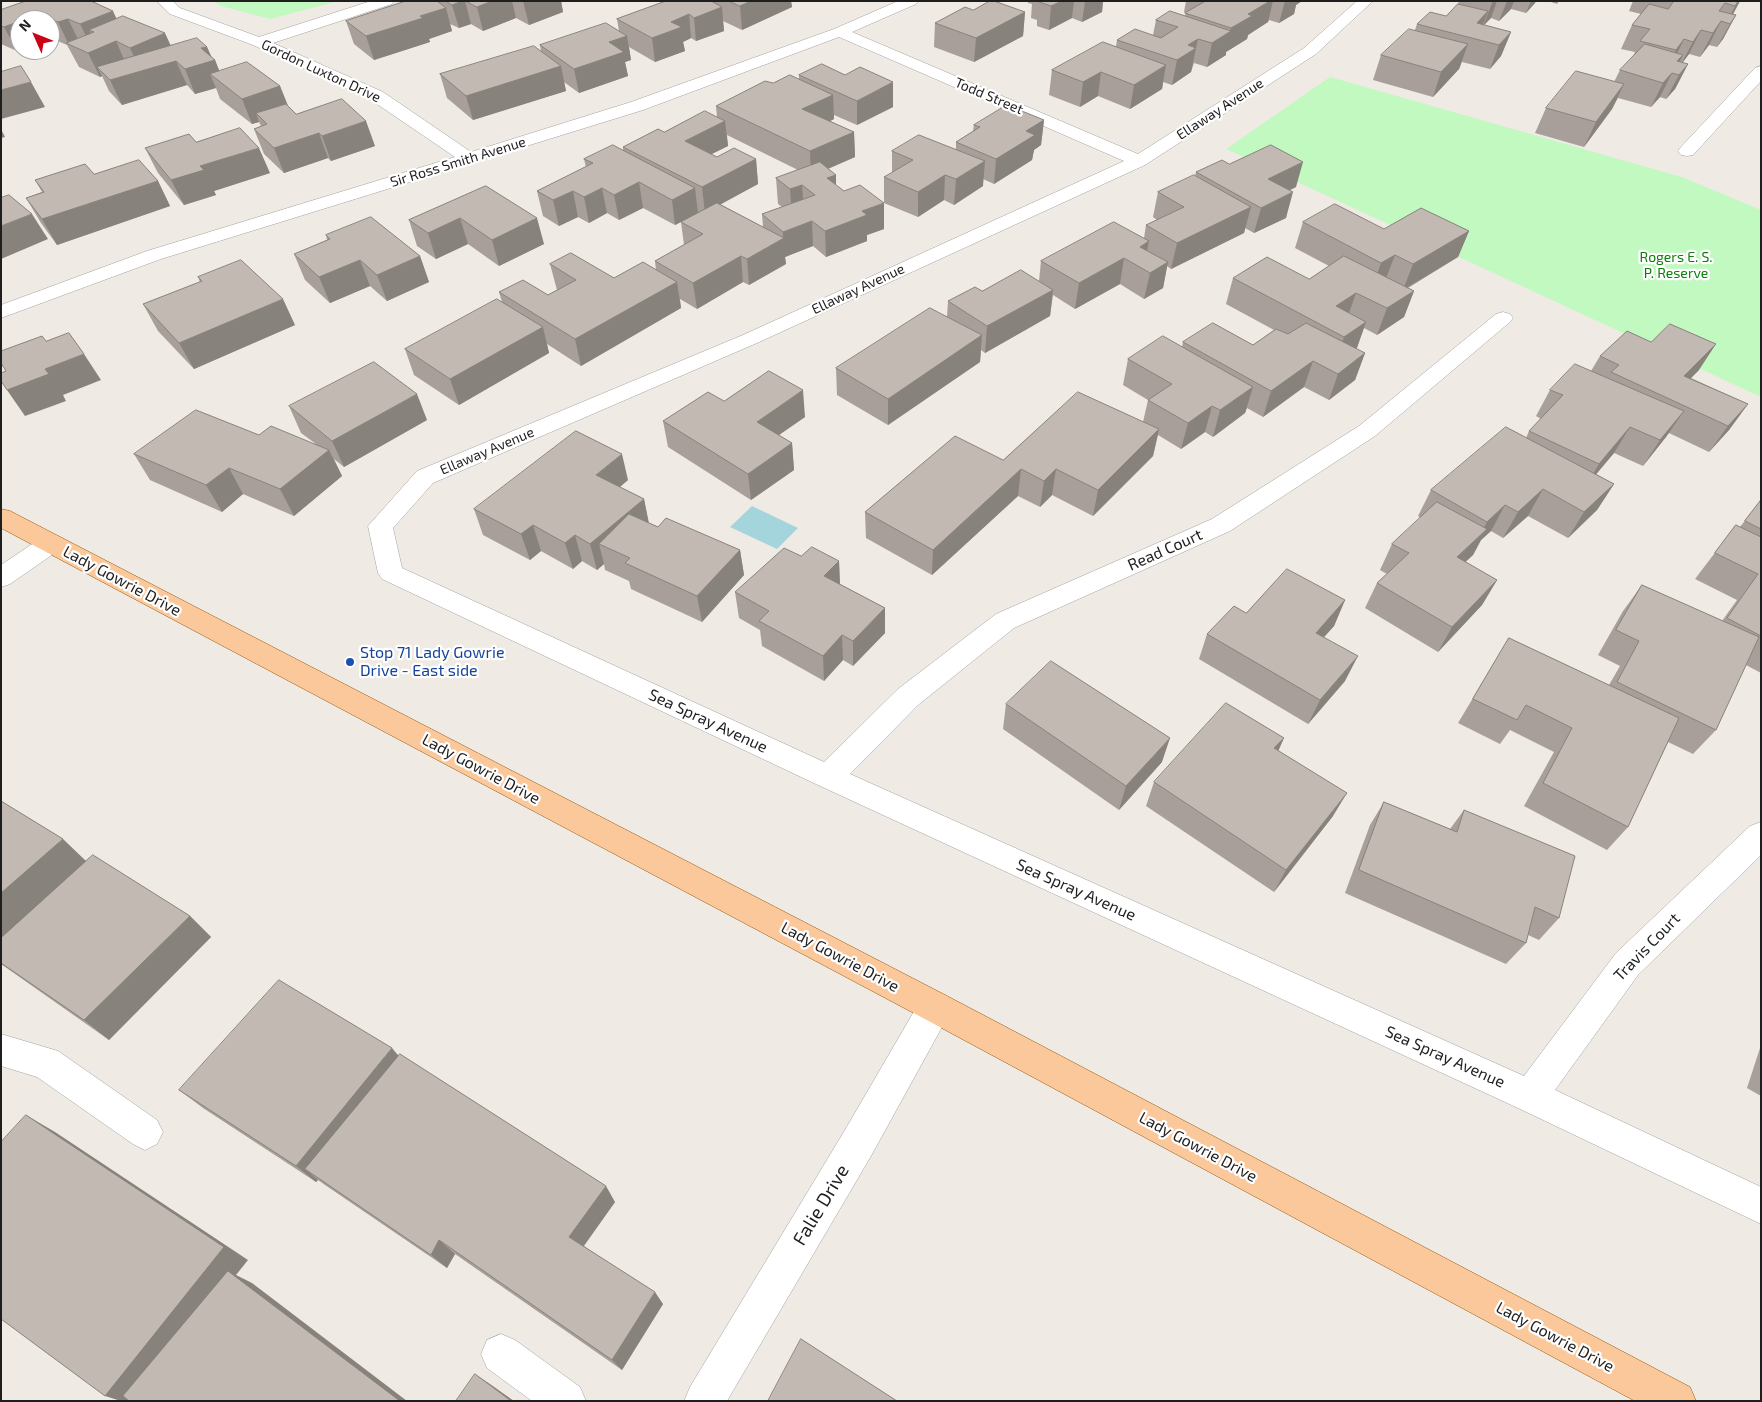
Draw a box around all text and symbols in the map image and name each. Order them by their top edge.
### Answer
north arrow [10,10,60,60]
text: N [15,15,34,34]
street label: Gordon Luxton Drive [259,36,383,106]
street label: Todd Street [952,74,1026,118]
street label: Ellaway Avenue [1173,75,1267,143]
street label: Sir Ross Smith Avenue [388,133,528,191]
park label: Rogers E. S. P. Reserve [1640,249,1712,282]
street label: Ellaway Avenue [809,260,907,318]
street label: Ellaway Avenue [437,424,537,478]
street label: Read Court [1125,525,1205,575]
street label: Lady Gowrie Drive [60,542,184,620]
place label: Stop 71 Lady Gowrie Drive - East side [360,643,504,681]
marker: Stop 71 Lady Gowrie Drive - East side [344,656,356,668]
street label: Sea Spray Avenue [645,685,771,757]
street label: Lady Gowrie Drive [419,730,543,808]
street label: Sea Spray Avenue [1013,855,1139,925]
street label: Travis Court [1610,909,1684,985]
street label: Lady Gowrie Drive [778,918,902,996]
street label: Sea Spray Avenue [1382,1022,1508,1092]
street label: Lady Gowrie Drive [1136,1108,1260,1186]
street label: Falie Drive [788,1160,854,1250]
street label: Lady Gowrie Drive [1493,1298,1617,1376]

